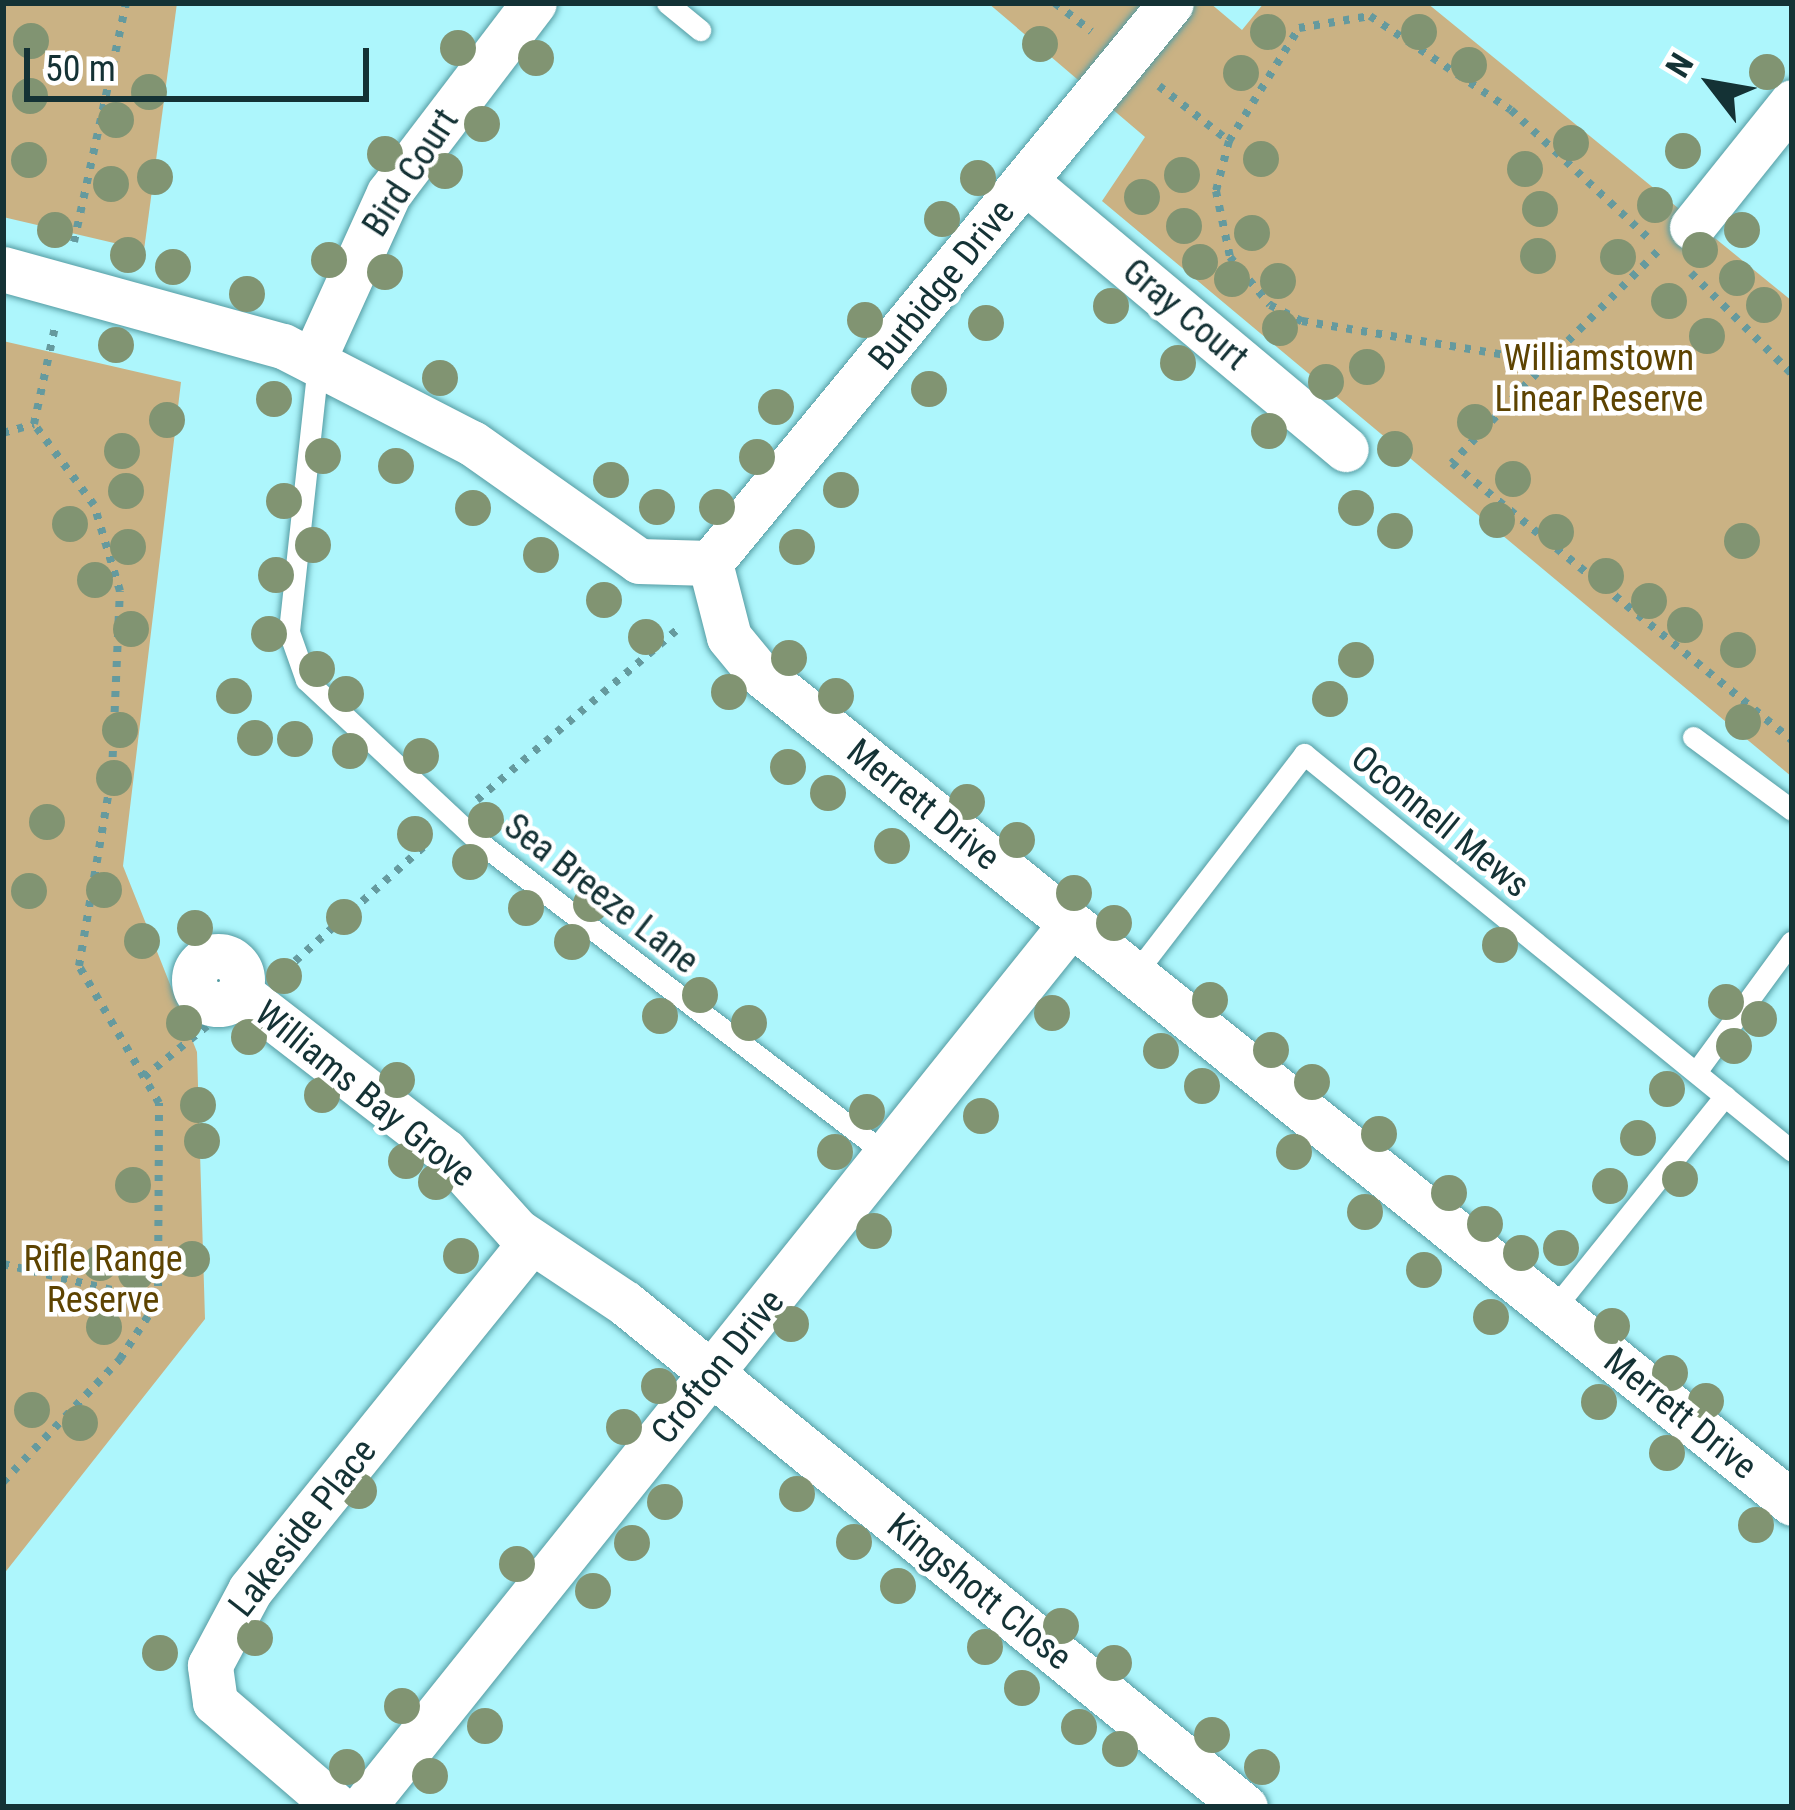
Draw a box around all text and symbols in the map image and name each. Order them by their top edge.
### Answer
scale bar [30,24,375,98]
north arrow [1651,24,1771,144]
text: N [1658,46,1702,84]
text: 50 m [45,48,116,90]
street label: Bird Court [354,101,468,245]
street label: Burbidge Drive [860,191,1024,379]
street label: Gray Court [1114,250,1256,380]
park label: Williamstown Linear Reserve [1495,336,1703,421]
street label: Merrett Drive [838,730,1008,880]
street label: Oconnell Mews [1342,737,1538,907]
street label: Sea Breeze Lane [495,805,707,983]
street label: Williams Bay Grove [246,992,484,1196]
park label: Rifle Range Reserve [23,1237,183,1322]
street label: Crofton Drive [643,1281,793,1453]
street label: Merrett Drive [1595,1339,1765,1489]
street label: Lakeside Place [220,1430,386,1626]
street label: Kingshott Close [878,1505,1080,1679]

